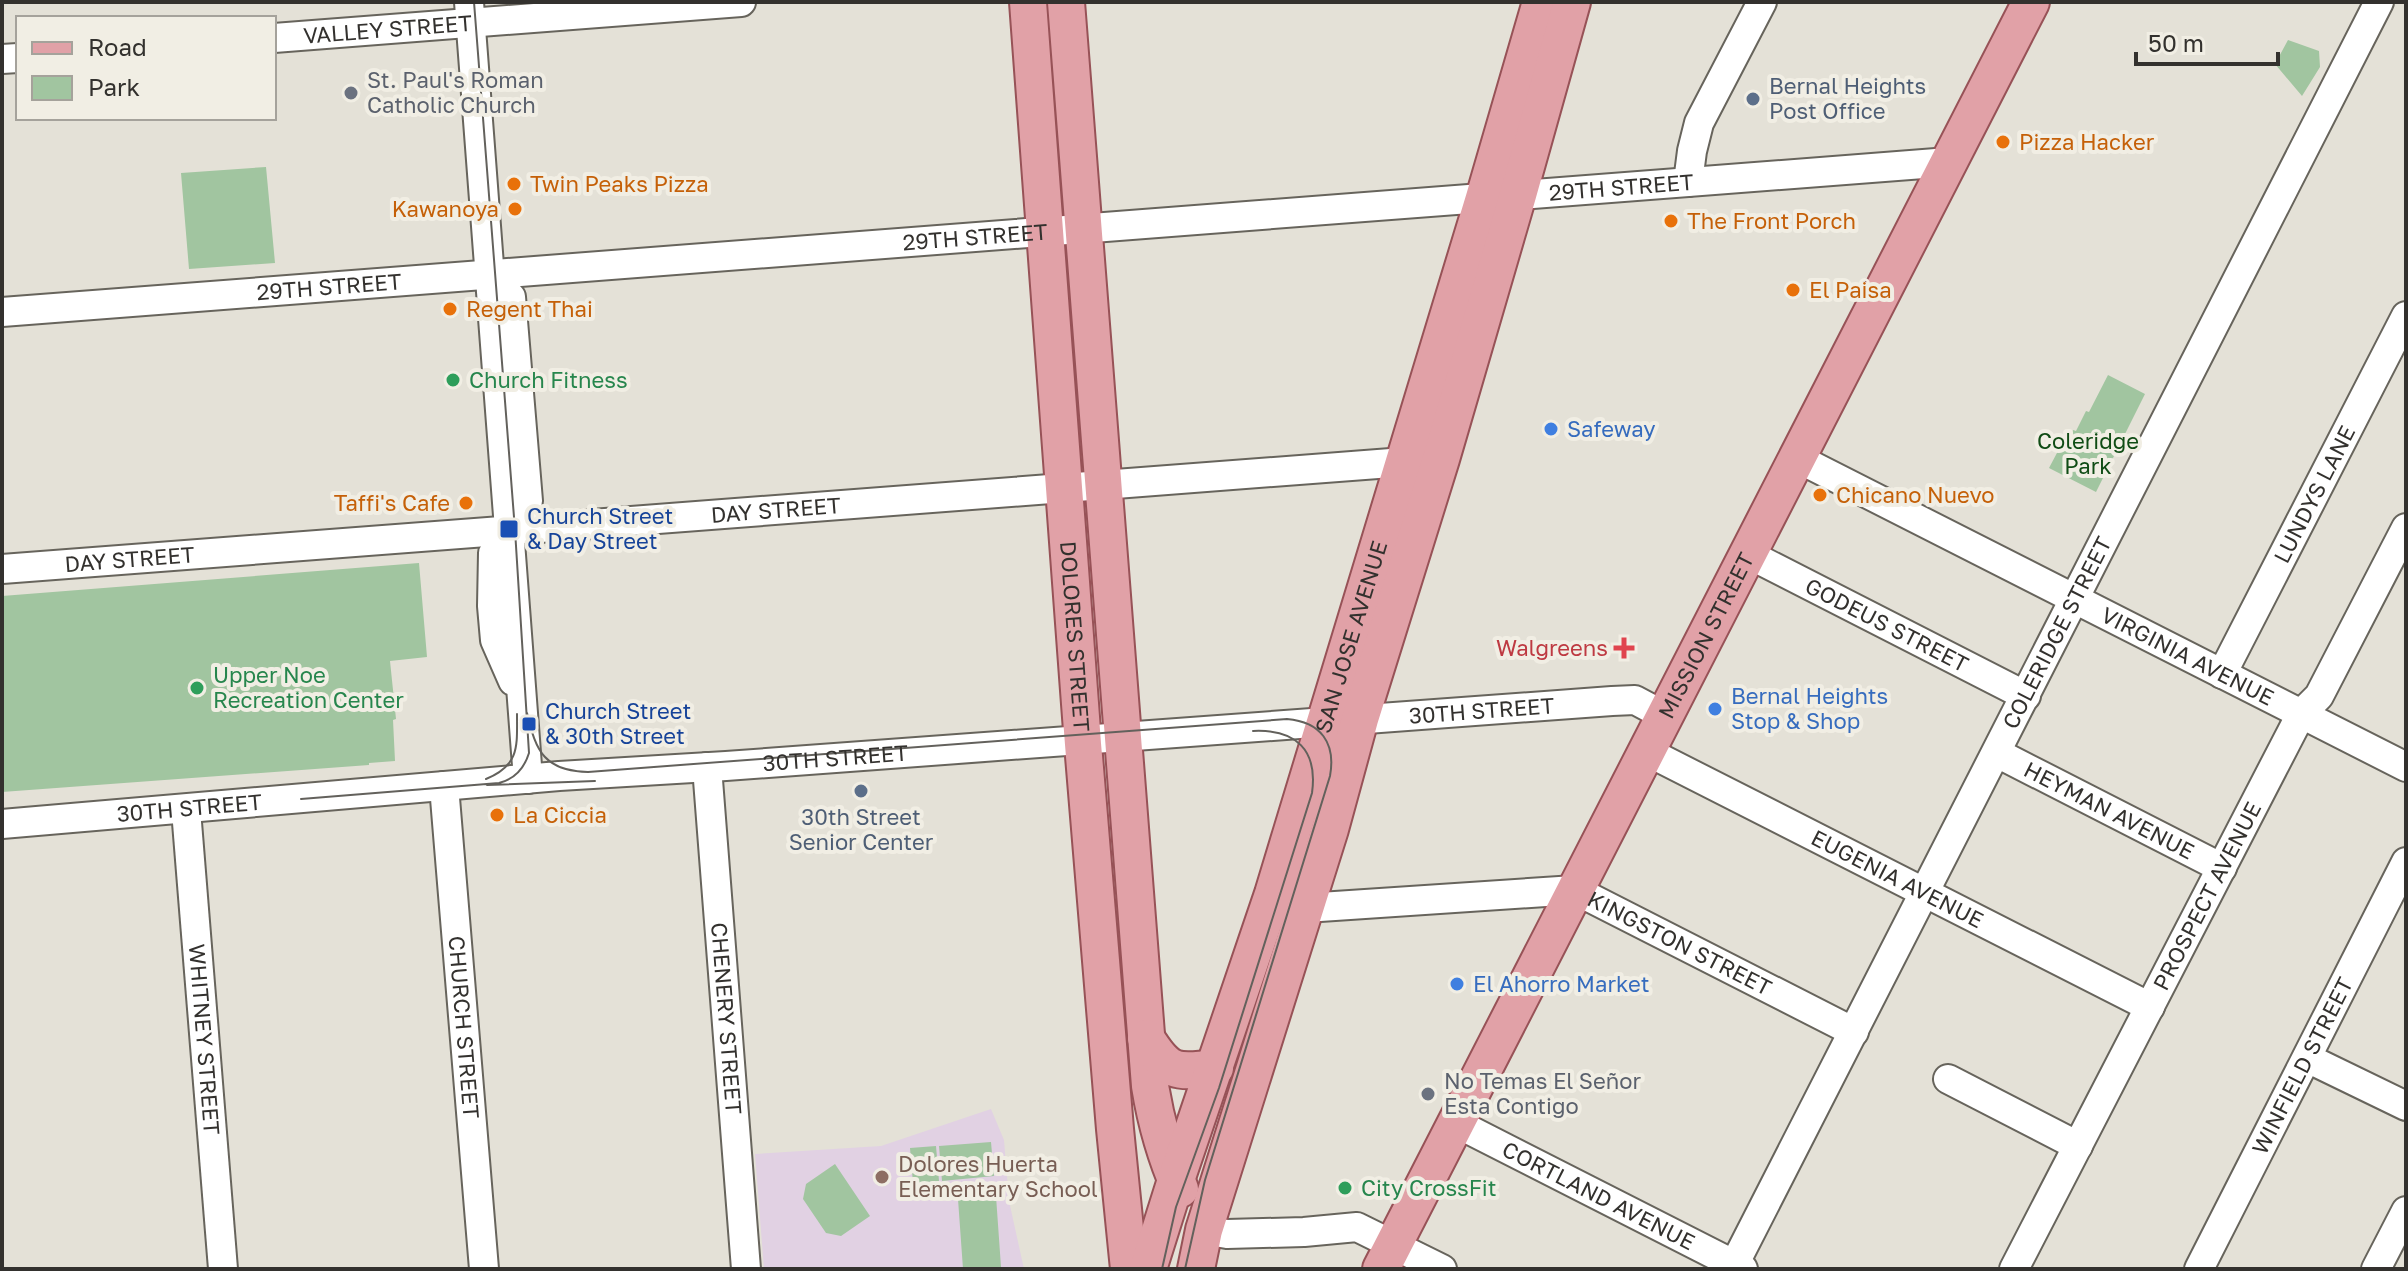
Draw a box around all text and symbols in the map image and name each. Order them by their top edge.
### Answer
street label: VALLEY STREET [302,9,473,49]
legend [16,16,276,120]
scale bar [2136,16,2278,66]
text: 50 m [2148,28,2204,57]
text: Road [88,32,147,61]
place label: St. Paul's Roman Catholic Church [367,66,544,118]
text: Park [88,72,140,101]
place label: Bernal Heights Post Office [1769,72,1926,124]
marker: St. Paul's Roman Catholic Church [342,84,360,102]
marker: Bernal Heights Post Office [1744,90,1762,108]
place label: Pizza Hacker [2019,128,2155,155]
marker: Pizza Hacker [1994,133,2012,151]
street label: 29TH STREET [1548,168,1695,206]
place label: Twin Peaks Pizza [530,170,709,197]
marker: Twin Peaks Pizza [505,175,523,193]
place label: Kawanoya [392,195,499,222]
marker: Kawanoya [506,200,524,218]
place label: The Front Porch [1687,207,1856,234]
marker: The Front Porch [1662,212,1680,230]
street label: 29TH STREET [902,217,1049,256]
street label: 29TH STREET [256,267,403,305]
place label: El Paisa [1809,276,1892,303]
marker: El Paisa [1784,281,1802,299]
place label: Regent Thai [466,295,593,322]
marker: Regent Thai [441,300,459,318]
place label: Church Fitness [469,366,628,393]
marker: Church Fitness [444,371,462,389]
place label: Safeway [1567,415,1656,442]
marker: Safeway [1542,420,1560,438]
street label: LUNDYS LANE [2267,421,2360,567]
park label: Coleridge Park [2037,427,2139,479]
place label: Chicano Nuevo [1836,481,1994,508]
marker: Chicano Nuevo [1811,486,1829,504]
place label: Taffi's Cafe [334,489,450,516]
street label: DAY STREET [710,491,842,528]
marker: Taffi's Cafe [457,494,475,512]
place label: Church Street & Day Street [527,502,673,554]
marker: Church Street & Day Street [498,518,520,540]
street label: COLERIDGE STREET [1996,532,2117,733]
street label: SAN JOSE AVENUE [1309,537,1392,736]
street label: DAY STREET [64,540,196,577]
street label: DOLORES STREET [1055,540,1096,733]
street label: MISSION STREET [1652,548,1759,723]
street label: GODEUS STREET [1801,572,1974,678]
street label: VIRGINIA AVENUE [2097,601,2279,711]
place label: Walgreens [1496,634,1608,661]
marker: Walgreens [1615,639,1633,657]
place label: Upper Noe Recreation Center [213,661,404,713]
marker: Upper Noe Recreation Center [188,679,206,697]
place label: Bernal Heights Stop & Shop [1731,682,1888,734]
street label: 30TH STREET [1408,691,1556,729]
place label: Church Street & 30th Street [545,697,691,749]
marker: Bernal Heights Stop & Shop [1706,700,1724,718]
marker: Church Street & 30th Street [520,715,538,733]
street label: 30TH STREET [762,739,909,776]
street label: HEYMAN AVENUE [2020,755,2199,865]
marker: 30th Street Senior Center [852,782,870,800]
street label: 30TH STREET [116,788,263,827]
street label: PROSPECT AVENUE [2147,797,2266,994]
place label: La Ciccia [513,801,607,828]
place label: 30th Street Senior Center [789,803,934,855]
marker: La Ciccia [488,806,506,824]
street label: EUGENIA AVENUE [1807,823,1988,933]
street label: KINGSTON STREET [1583,885,1777,1001]
street label: CHENERY STREET [706,921,748,1116]
street label: CHURCH STREET [443,935,486,1120]
street label: WHITNEY STREET [184,943,226,1136]
place label: El Ahorro Market [1473,970,1650,997]
street label: WINFIELD STREET [2246,972,2358,1159]
marker: El Ahorro Market [1448,975,1466,993]
place label: No Temas El Señor Esta Contigo [1444,1067,1641,1119]
marker: No Temas El Señor Esta Contigo [1419,1085,1437,1103]
street label: CORTLAND AVENUE [1498,1135,1700,1255]
place label: Dolores Huerta Elementary School [898,1150,1098,1202]
marker: Dolores Huerta Elementary School [873,1168,891,1186]
place label: City CrossFit [1361,1174,1497,1201]
marker: City CrossFit [1336,1179,1354,1197]

